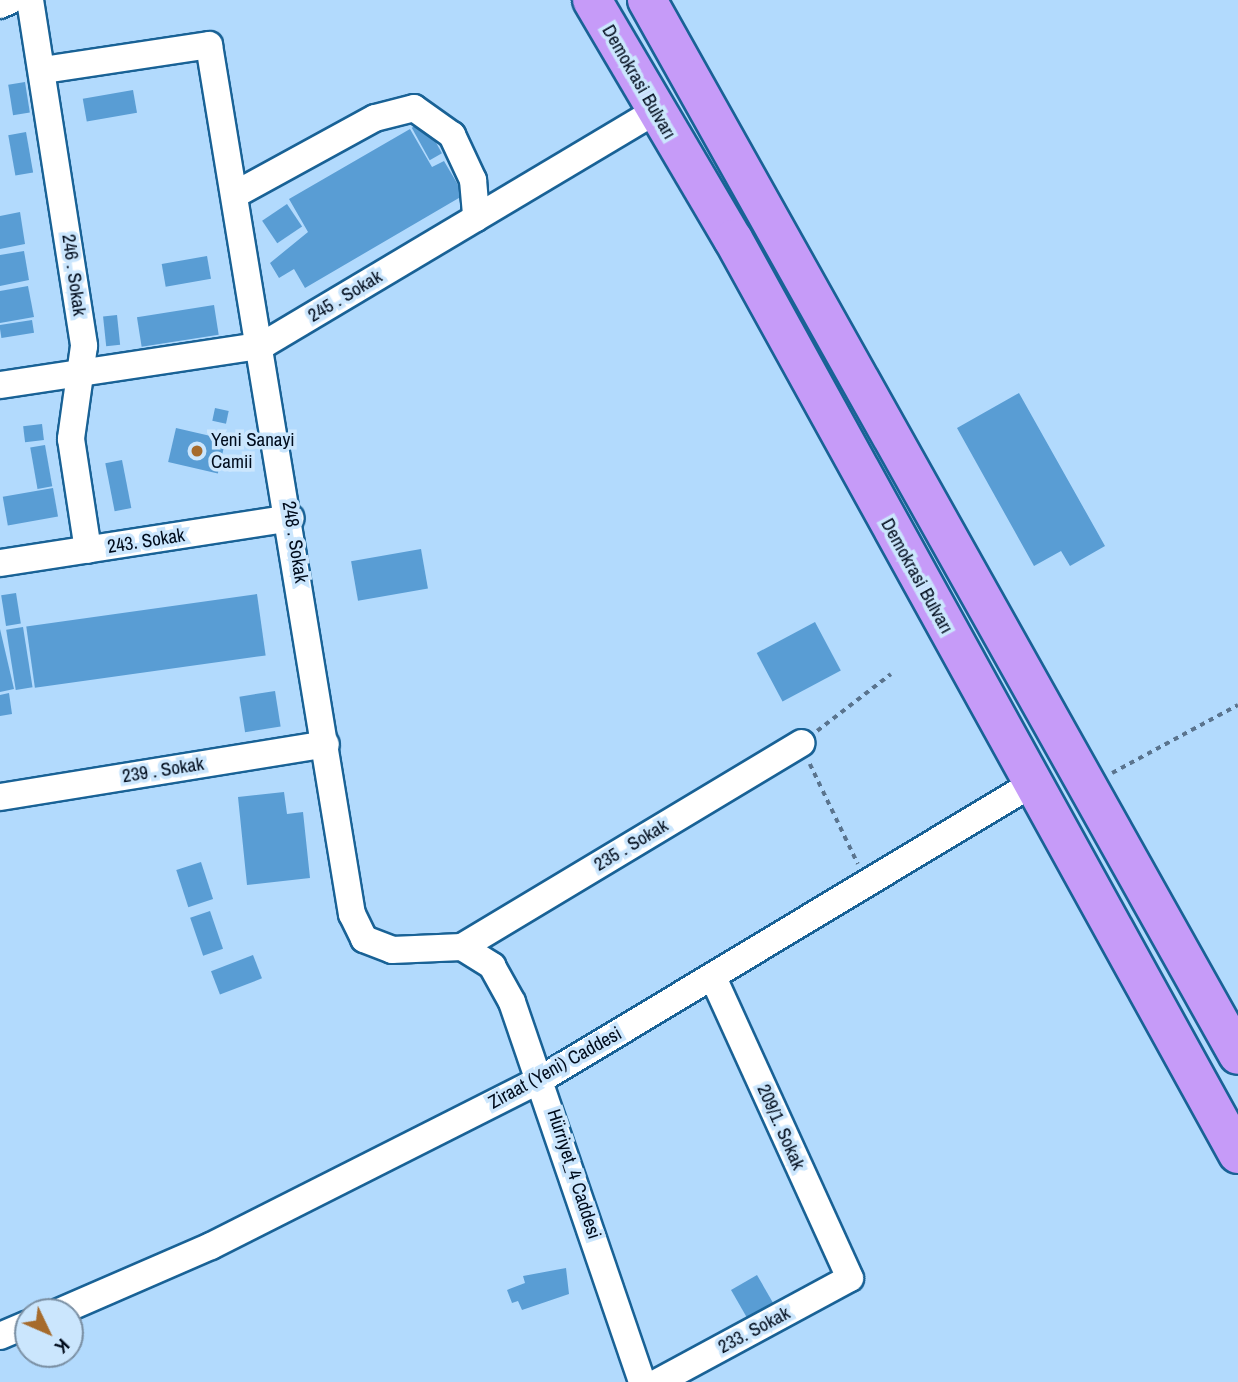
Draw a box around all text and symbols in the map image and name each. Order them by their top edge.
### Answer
street label: Demokrasi Bulvarı [597,21,681,143]
street label: 246 . Sokak [57,233,91,317]
street label: 245 . Sokak [304,265,386,327]
place label: Yeni Sanayi Camii [211,429,295,473]
marker: Yeni Sanayi Camii [189,443,205,459]
street label: 248 . Sokak [277,500,313,584]
street label: Demokrasi Bulvarı [876,514,958,638]
street label: 243. Sokak [106,524,186,558]
street label: 239 . Sokak [121,752,205,788]
street label: 235 . Sokak [590,814,672,876]
street label: Ziraat (Yeni) Caddesi [484,1022,626,1114]
street label: 209/1. Sokak [752,1081,810,1173]
street label: Hürriyet_4 Caddesi [542,1106,606,1242]
north arrow [14,1298,84,1368]
street label: 233. Sokak [714,1302,794,1358]
text: K [49,1333,76,1359]

